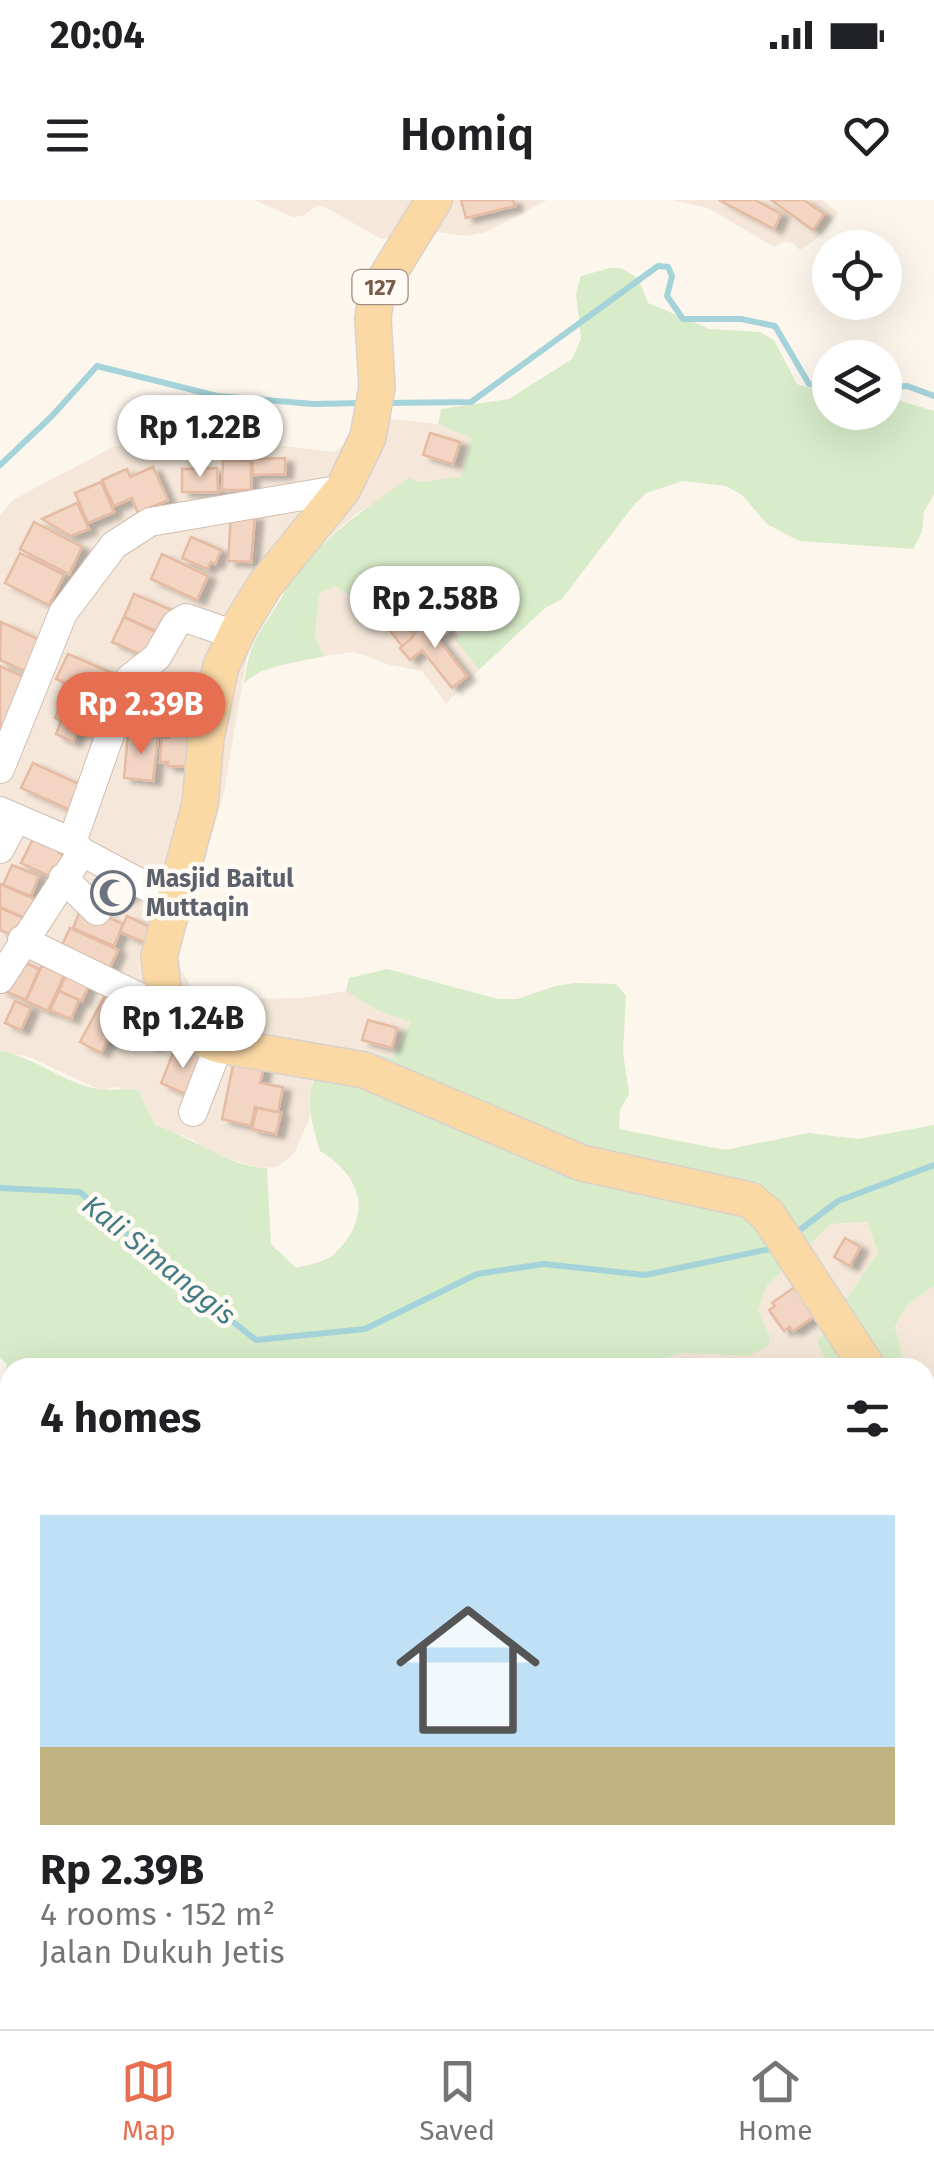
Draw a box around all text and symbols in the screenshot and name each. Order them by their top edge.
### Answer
text: 20:04 [50,12,145,58]
icon: menu [40,108,95,163]
text: Homiq [400,108,534,162]
icon: heart [839,108,894,163]
map controls [812,230,902,430]
button: locate [812,230,902,320]
road number: 127 [352,270,408,304]
button: layers [812,340,902,430]
pin: Rp 1.22B [97,395,303,480]
text: Rp 1.22B [139,408,261,446]
pin: Rp 2.58B [332,566,538,651]
text: Rp 2.58B [372,579,498,617]
pin: Rp 2.39B [38,672,244,757]
text: Rp 2.39B [78,685,204,723]
place label: Masjid Baitul Muttaqin [146,864,294,923]
mosque icon: Masjid Baitul Muttaqin [90,870,136,916]
pin: Rp 1.24B [80,986,286,1071]
text: Rp 1.24B [122,999,244,1037]
water label: Kali Simanggis [76,1188,242,1332]
icon: filters [840,1391,895,1446]
text: 4 homes [40,1393,201,1443]
icon: home [378,1580,558,1760]
text: Rp 2.39B [40,1845,204,1895]
text: 4 rooms · 152 m² [40,1895,275,1933]
text: Jalan Dukuh Jetis [40,1933,285,1971]
tab: Map [121,2054,176,2147]
tab: Saved [419,2054,495,2147]
tab: Home [738,2054,813,2147]

